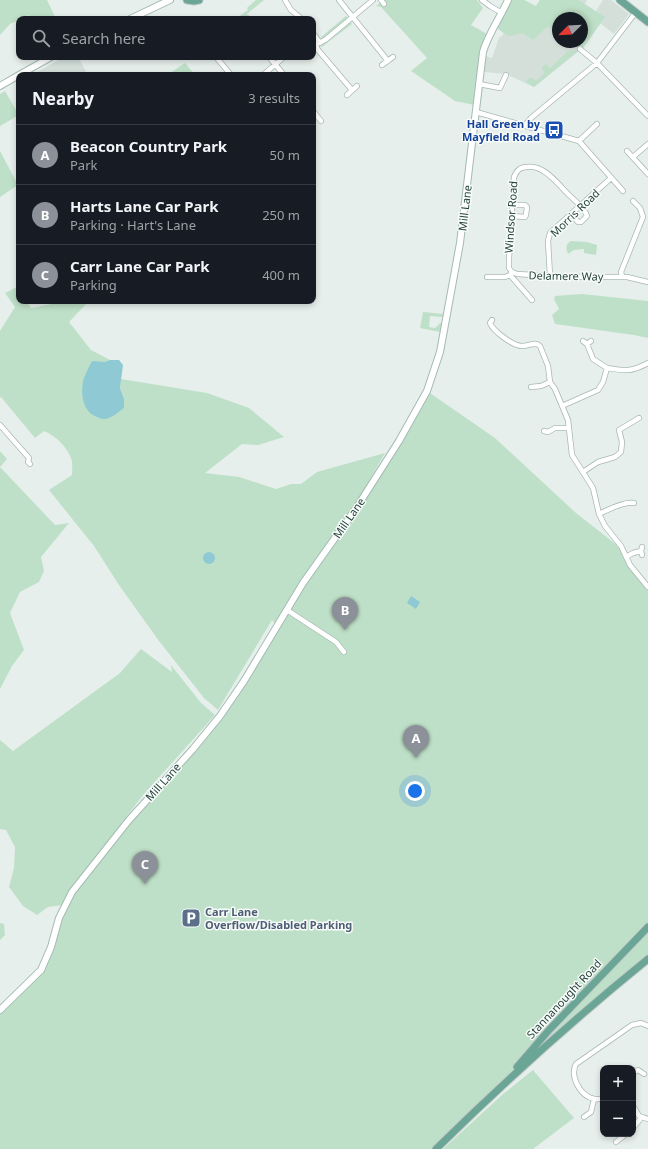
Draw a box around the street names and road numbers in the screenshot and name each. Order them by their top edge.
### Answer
street label: Windsor Road [500,180,521,254]
street label: Mill Lane [454,184,475,232]
street label: Morris Road [547,185,603,240]
street label: Delamere Way [528,267,604,284]
street label: Mill Lane [329,494,368,541]
street label: Mill Lane [142,759,184,804]
street label: Stannanought Road [523,956,604,1041]

